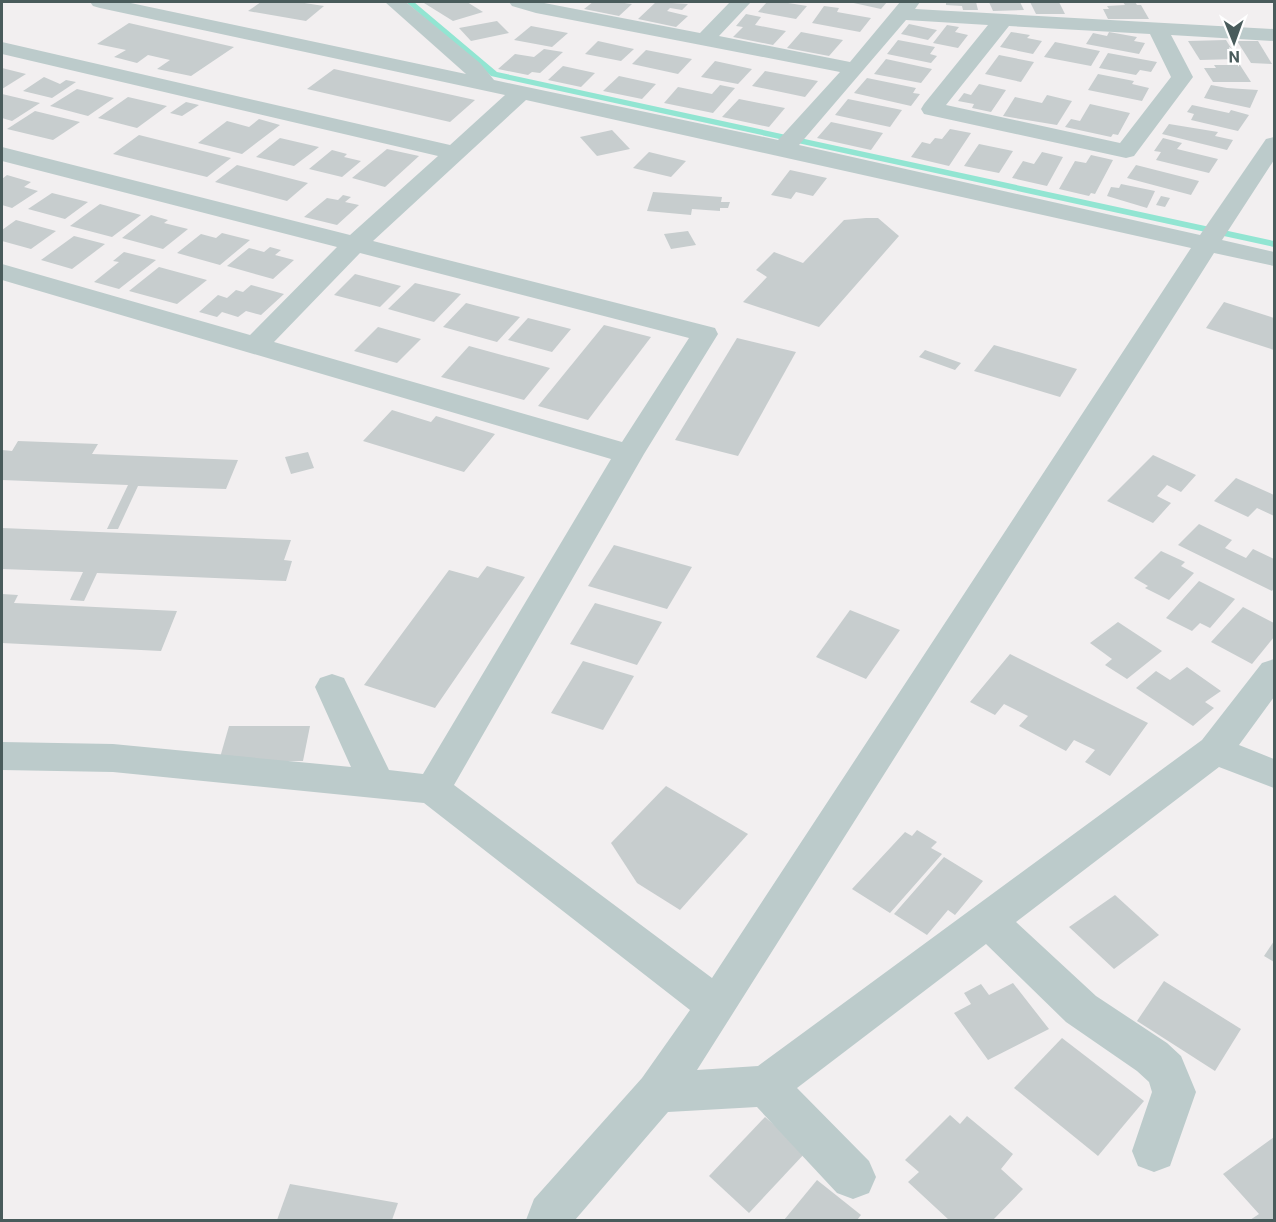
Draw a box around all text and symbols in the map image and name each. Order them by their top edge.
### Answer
north arrow [1204,12,1264,72]
text: N [1228,47,1240,66]

